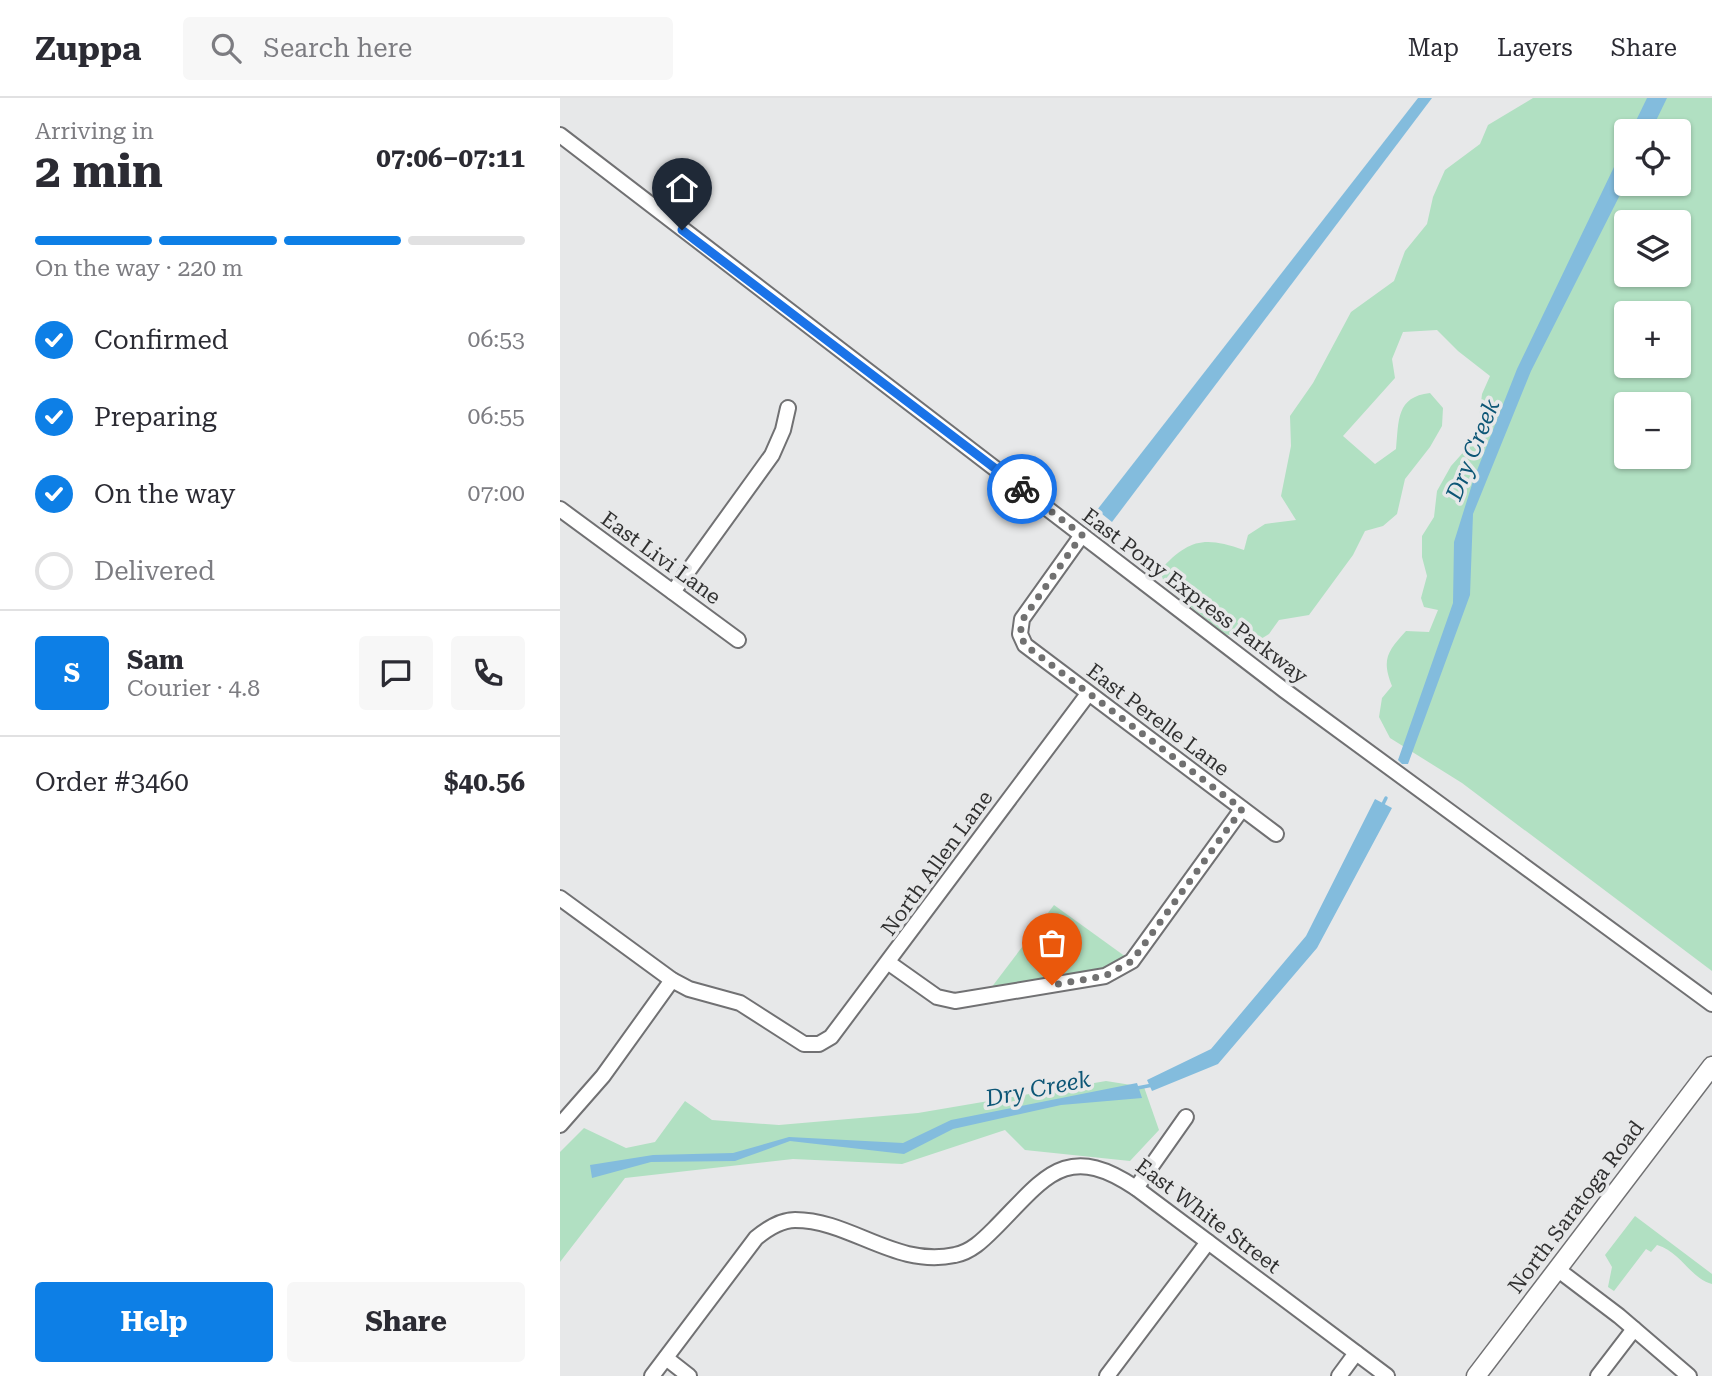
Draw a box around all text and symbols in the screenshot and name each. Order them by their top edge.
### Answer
search box [183,17,673,80]
text: Zuppa [35,29,141,68]
icon: search [207,29,245,67]
text: Search here [263,33,412,63]
text: Map [1408,34,1459,62]
text: Layers [1497,34,1573,62]
text: Share [1611,34,1677,62]
text: Arriving in [35,118,154,145]
map controls [1614,119,1691,469]
button: locate [1614,119,1691,196]
text: 07:06–07:11 [376,143,525,173]
text: 2 min [35,144,163,198]
pin [652,158,712,230]
icon: home [663,169,701,207]
button: layers [1614,210,1691,287]
text: On the way · 220 m [35,255,243,282]
button: + [1614,301,1691,378]
icon: check [35,321,73,359]
text: Confirmed [94,325,229,355]
text: 06:53 [468,326,525,353]
button: − [1614,392,1691,469]
water label: Dry Creek [1440,395,1506,505]
icon: check [35,398,73,436]
text: Preparing [94,402,217,432]
text: 06:55 [468,403,525,430]
courier [987,454,1057,524]
icon: bike [1003,470,1041,508]
icon: check [35,475,73,513]
text: On the way [94,479,235,509]
text: 07:00 [468,480,525,507]
street label: East Pony Express Parkway [1078,503,1313,689]
street label: East Livi Lane [597,507,725,609]
text: Delivered [94,556,215,586]
button: chat [359,636,433,710]
button: phone [451,636,525,710]
text: Sam [127,645,184,675]
text: S [64,658,80,688]
street label: East Perelle Lane [1082,659,1234,781]
text: Courier · 4.8 [127,675,260,702]
text: Order #3460 [35,767,189,797]
text: $40.56 [444,767,525,797]
street label: North Allen Lane [876,786,998,940]
pin [1022,913,1082,985]
icon: bag [1033,924,1071,962]
water label: Dry Creek [982,1065,1093,1113]
street label: North Saratoga Road [1503,1116,1649,1298]
street label: East White Street [1131,1154,1285,1278]
button: Help [35,1282,273,1362]
button: Share [287,1282,525,1362]

